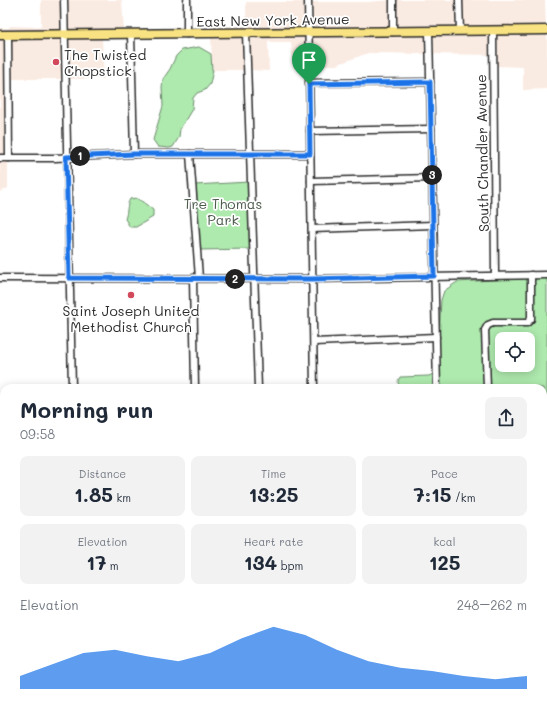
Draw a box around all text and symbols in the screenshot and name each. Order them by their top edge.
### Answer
street label: East New York Avenue [196,9,350,31]
pin [292,43,326,84]
place label: The Twisted Chopstick [64,45,146,80]
icon: arrive [298,49,320,71]
marker: The Twisted Chopstick [51,57,61,67]
street label: South Chandler Avenue [471,74,493,232]
pin: 1 [70,146,90,166]
text: 1 [78,148,82,163]
pin: 3 [422,165,442,185]
text: 3 [429,167,435,182]
park label: Tre Thomas Park [184,194,262,229]
pin: 2 [225,269,245,289]
text: 2 [232,271,238,286]
marker: Saint Joseph United Methodist Church [126,290,136,300]
place label: Saint Joseph United Methodist Church [63,301,200,336]
map controls [495,332,535,372]
button: locate [495,332,535,372]
text: Morning run [20,395,153,424]
button: share [485,397,527,439]
text: 09:58 [20,425,55,442]
text: Distance [79,466,126,481]
text: Time [261,466,286,481]
text: Pace [431,466,458,481]
text: 1.85 [74,481,113,507]
text: 13:25 [248,481,299,507]
text: 7:15 [414,481,452,507]
text: km [113,490,131,505]
text: /km [452,490,475,505]
text: Elevation [78,534,127,549]
text: Heart rate [244,534,303,549]
text: kcal [434,534,455,549]
text: 17 [86,549,106,575]
text: 134 [244,549,277,575]
text: 125 [429,549,460,575]
text: m [106,558,119,573]
text: bpm [277,558,303,573]
text: Elevation [20,596,78,613]
text: 248–262 m [457,596,527,613]

